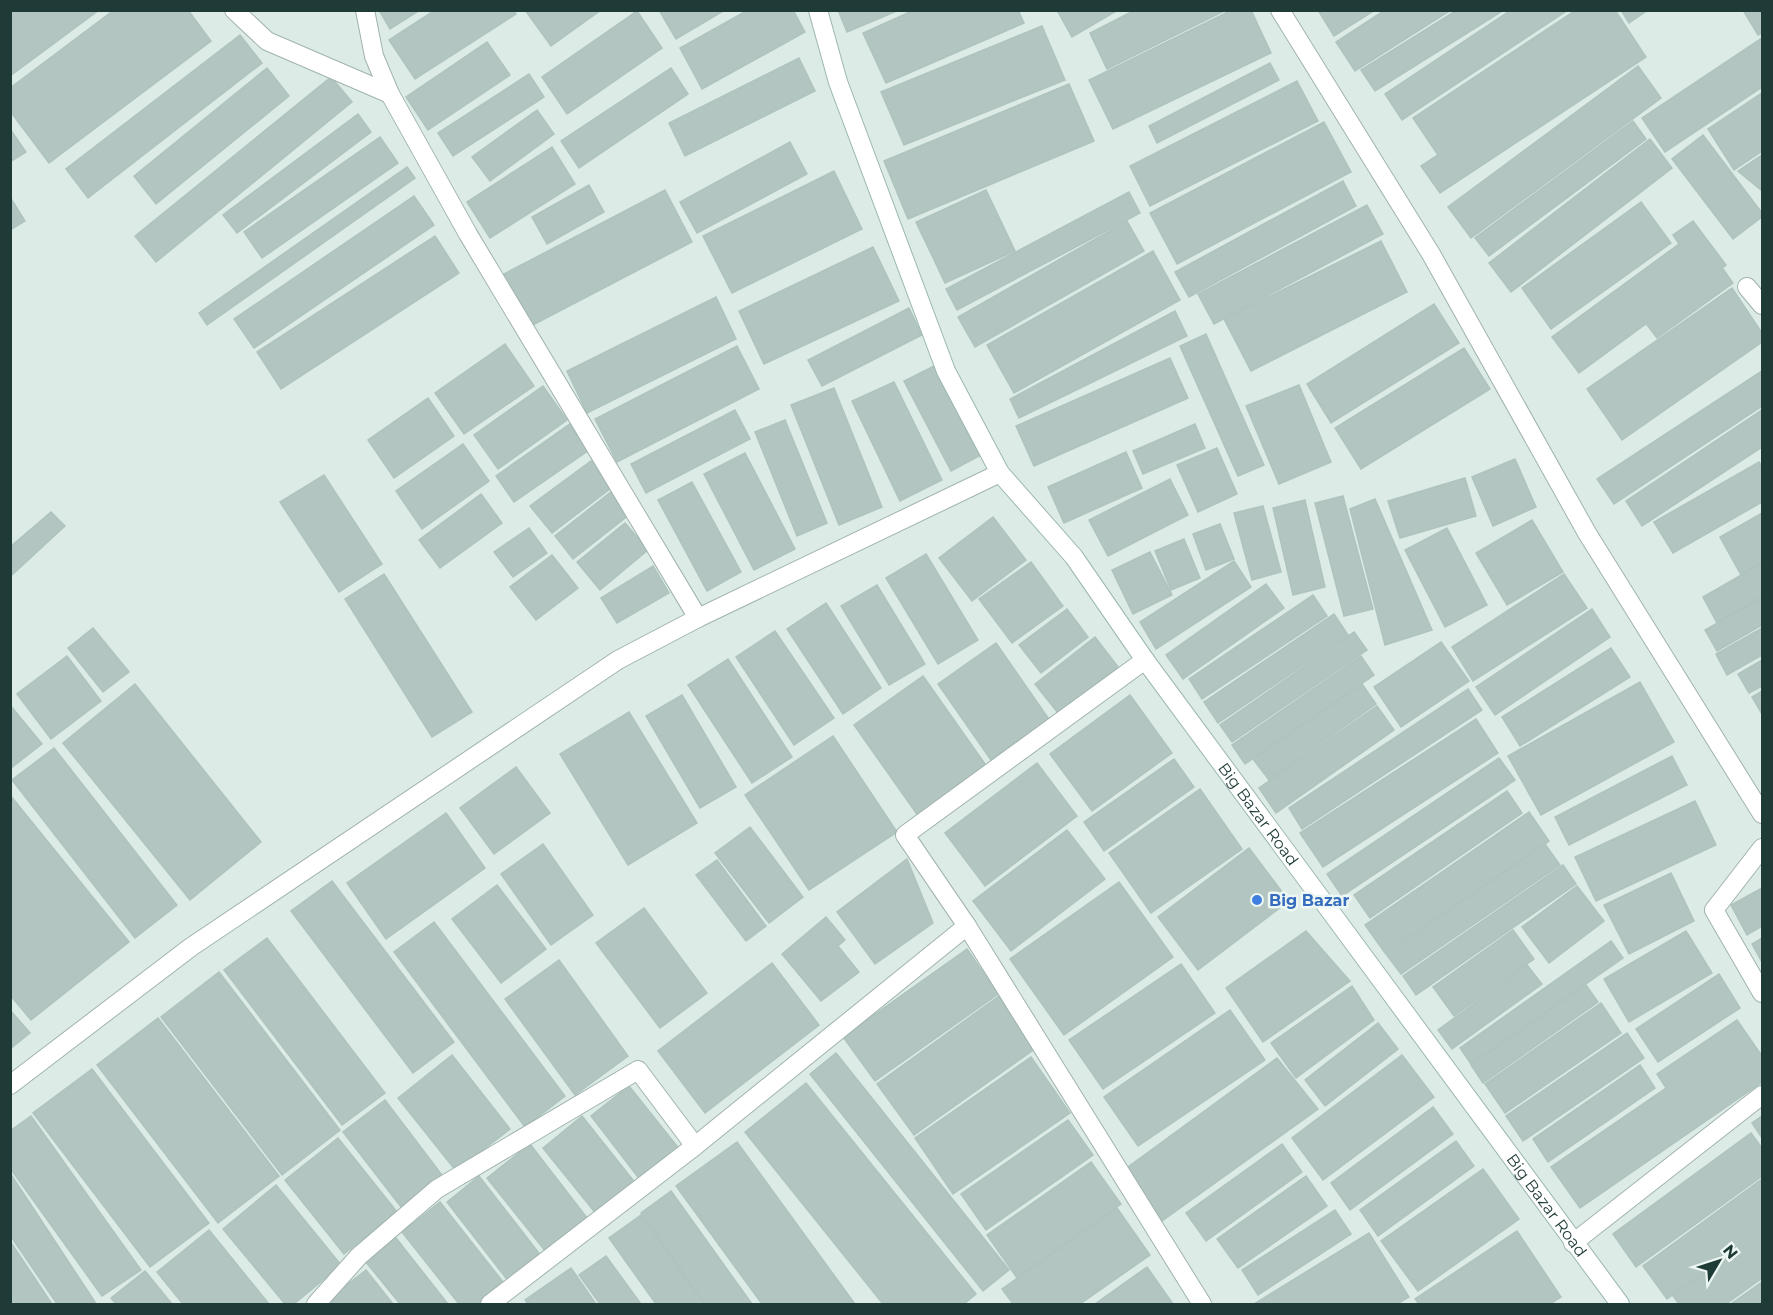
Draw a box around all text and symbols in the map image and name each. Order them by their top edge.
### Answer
street label: Big Bazar Road [1214,759,1302,869]
place label: Big Bazar [1269,891,1349,910]
marker: Big Bazar [1250,893,1264,907]
street label: Big Bazar Road [1502,1150,1591,1261]
north arrow [1689,1231,1749,1291]
text: N [1719,1241,1742,1263]

